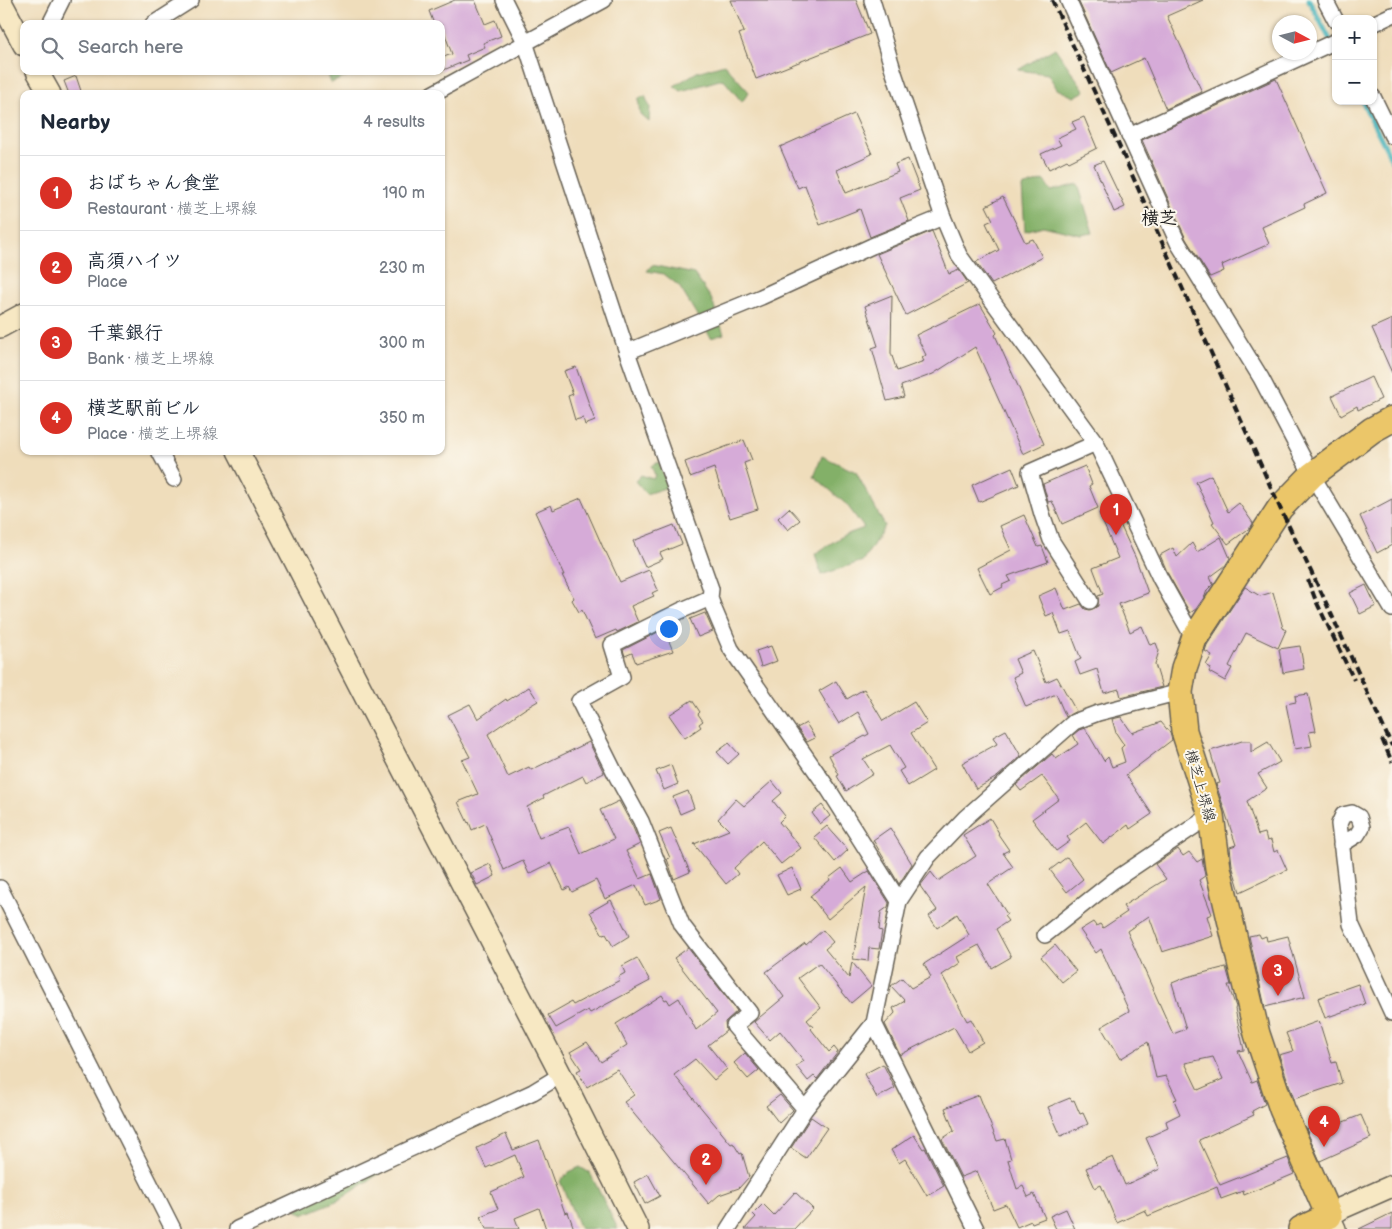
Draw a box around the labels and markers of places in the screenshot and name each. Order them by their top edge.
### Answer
pin: 1 [1100,494,1132,535]
pin: 3 [1262,955,1294,996]
pin: 4 [1308,1106,1340,1147]
pin: 2 [690,1144,722,1185]

